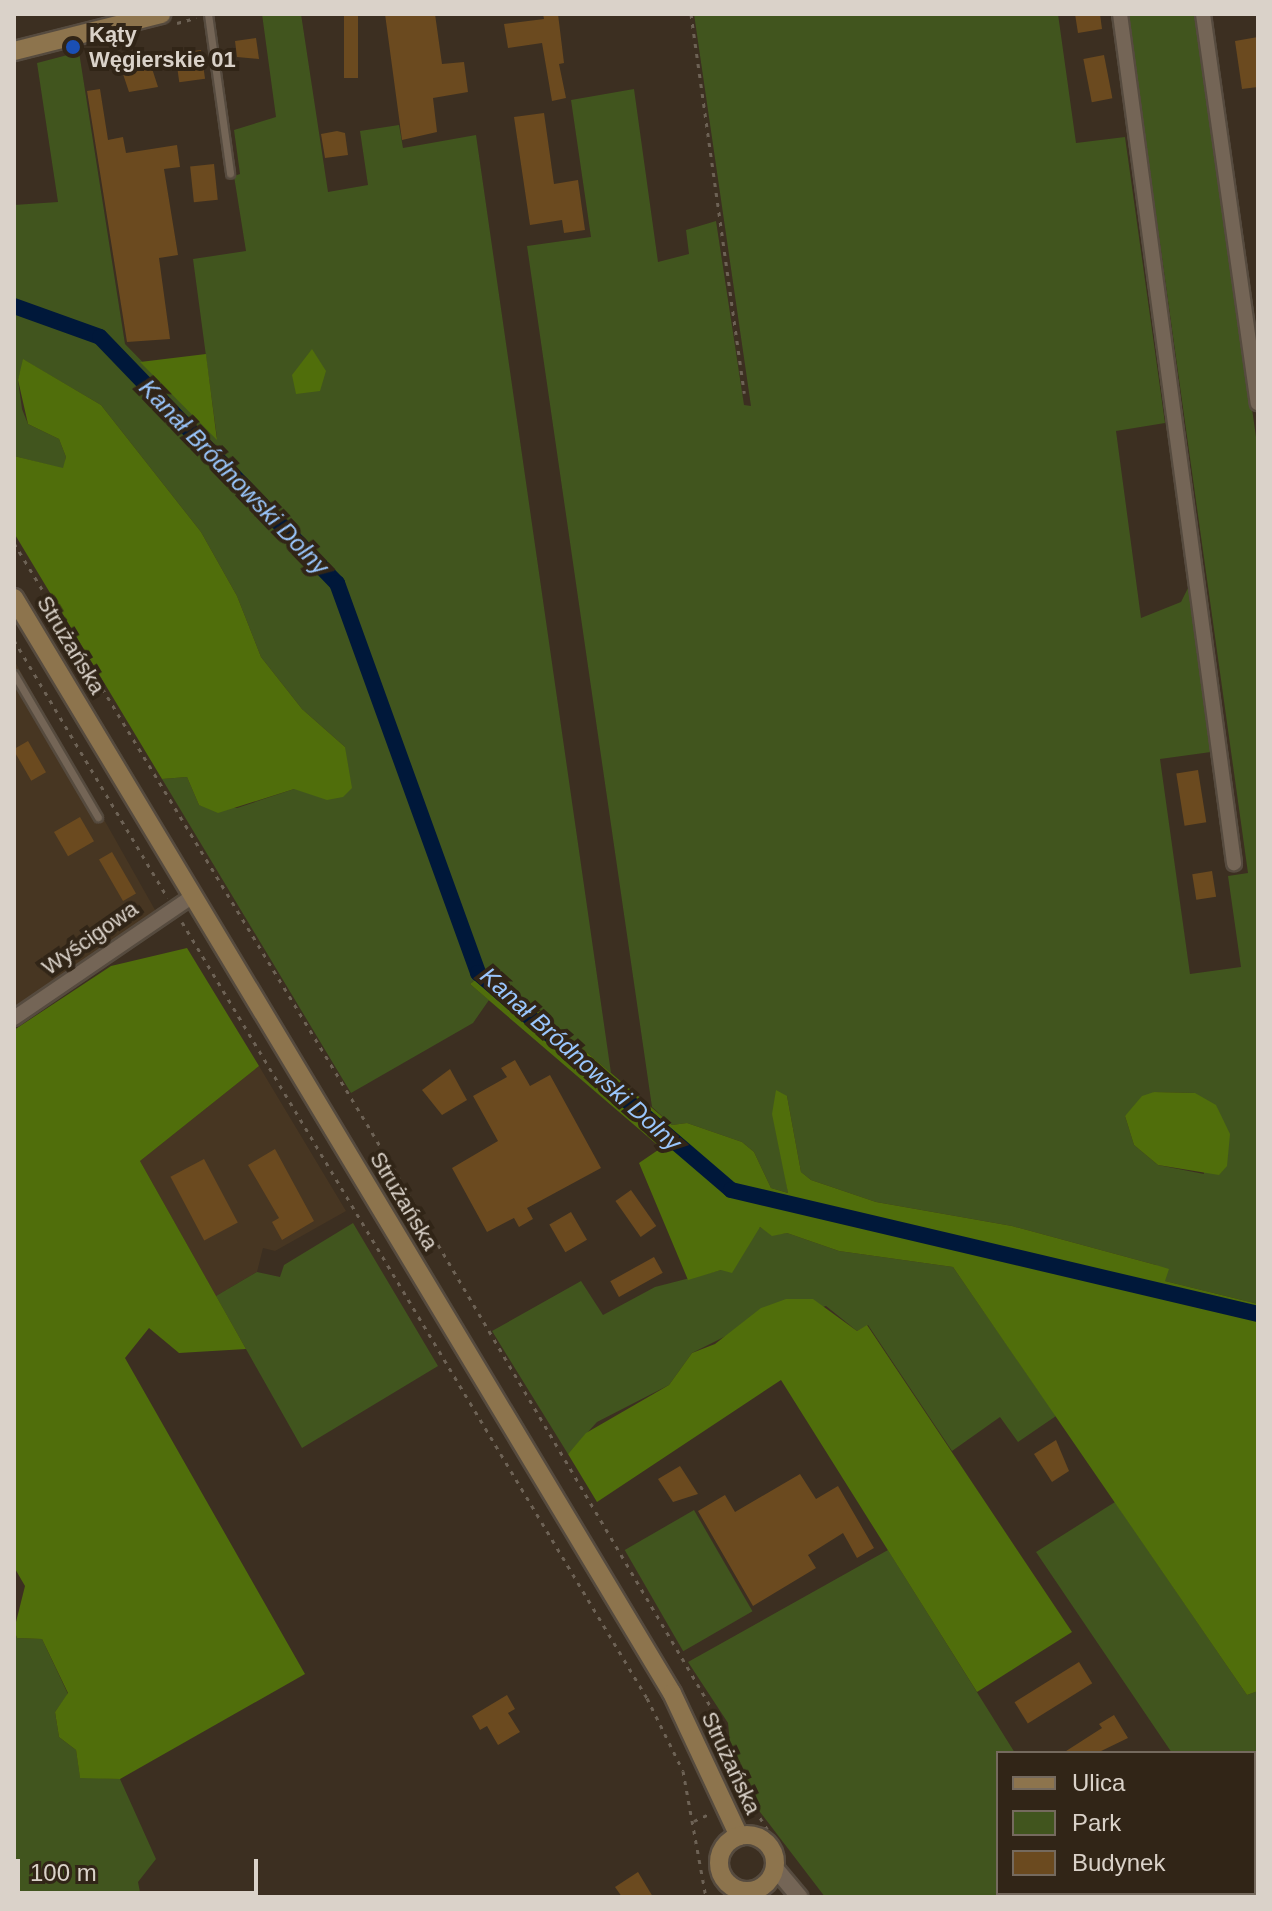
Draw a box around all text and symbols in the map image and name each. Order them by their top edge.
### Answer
place label: Kąty Węgierskie 01 [89,21,236,72]
marker: Kąty Węgierskie 01 [64,38,82,56]
water label: Kanał Bródnowski Dolny [133,373,335,581]
street label: Strużańska [31,591,111,699]
street label: Wyścigowa [37,895,143,981]
water label: Kanał Bródnowski Dolny [475,961,687,1157]
street label: Strużańska [364,1147,444,1255]
street label: Strużańska [696,1708,766,1818]
legend [996,1751,1256,1895]
text: Ulica [1072,1769,1125,1796]
text: Park [1072,1809,1121,1836]
scale bar [20,1843,262,1893]
text: Budynek [1072,1849,1165,1876]
text: 100 m [30,1859,97,1886]

